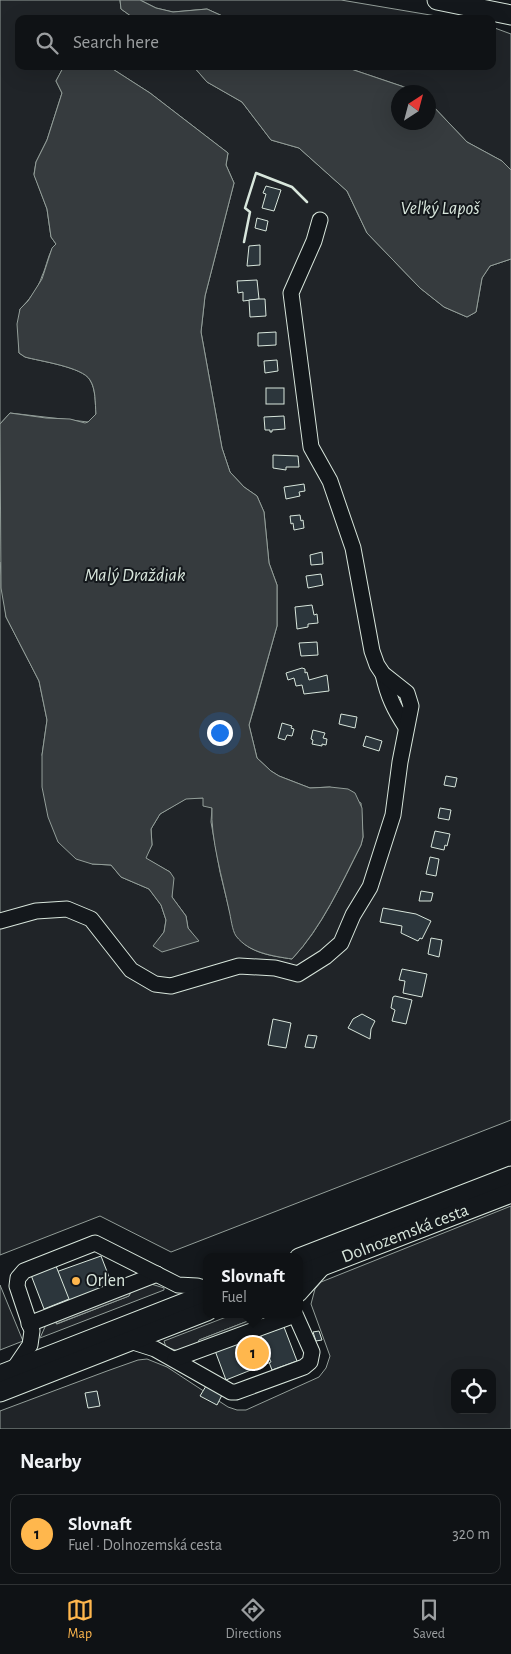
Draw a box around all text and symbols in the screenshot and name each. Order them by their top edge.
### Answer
search box [15,15,496,70]
icon: search [33,29,61,57]
text: Search here [73,33,159,52]
north arrow [391,85,436,130]
water label: Veľký Lapoš [401,199,480,218]
water label: Malý Draždiak [84,566,186,585]
your location [207,720,233,746]
street label: Dolnozemská cesta [339,1201,471,1267]
popup [203,1253,303,1318]
text: Slovnaft [221,1267,285,1286]
place label: Orlen [86,1272,125,1290]
marker: Orlen [70,1275,82,1287]
text: Fuel [221,1289,247,1305]
pin: 1 [237,1334,269,1372]
map controls [451,1369,496,1414]
button: locate [451,1369,496,1414]
text: Nearby [20,1451,81,1472]
text: Slovnaft [68,1515,132,1534]
text: 1 [34,1526,40,1542]
text: 320 m [452,1526,490,1542]
text: Fuel · Dolnozemská cesta [68,1537,222,1553]
tab: Map [66,1596,94,1643]
tab: Directions [226,1596,281,1643]
tab: Saved [413,1596,445,1643]

